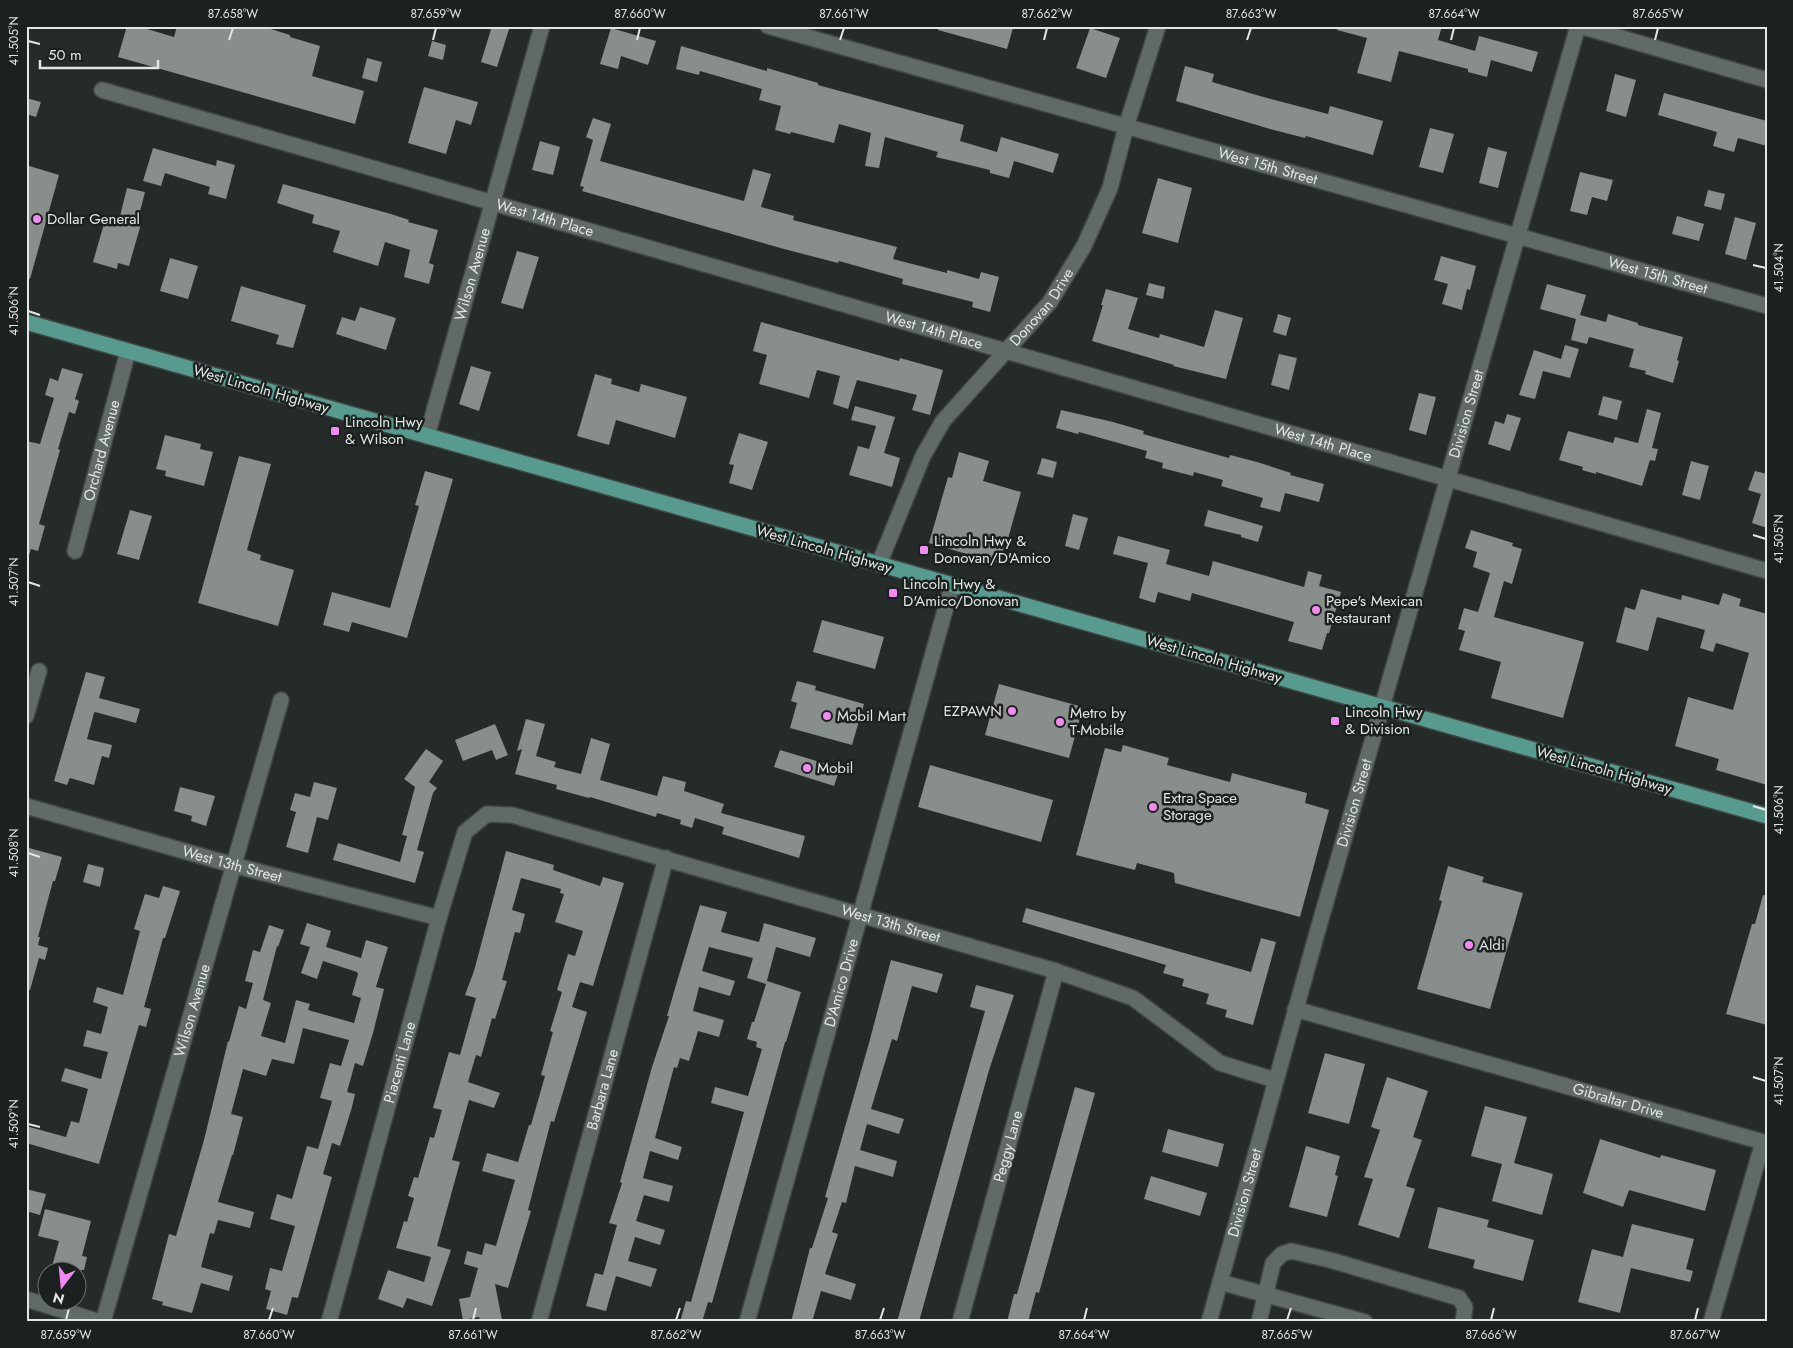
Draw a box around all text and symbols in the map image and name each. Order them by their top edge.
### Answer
text: 87.658°W [208,5,258,23]
text: 87.659°W [411,5,462,23]
text: 87.660°W [614,5,666,23]
text: 87.661°W [819,5,869,23]
text: 87.662°W [1022,5,1073,23]
text: 87.663°W [1226,5,1276,23]
text: 87.664°W [1428,5,1480,23]
text: 87.665°W [1633,5,1684,23]
text: 41.505°N [5,16,23,66]
scale bar [40,38,158,70]
text: 50 m [48,44,82,66]
street label: West 15th Street [1215,142,1321,191]
street label: West 14th Place [493,193,597,243]
place label: Dollar General [47,208,140,230]
marker: Dollar General [31,213,43,225]
street label: Wilson Avenue [449,225,496,323]
text: 41.504°N [1770,243,1788,293]
street label: West 15th Street [1605,251,1710,300]
street label: Donovan Drive [1004,264,1079,351]
text: 41.506°N [5,286,23,336]
street label: West 14th Place [882,306,986,355]
street label: West Lincoln Highway [191,359,332,419]
street label: Division Street [1443,367,1490,461]
street label: Orchard Avenue [78,397,126,504]
place label: Lincoln Hwy & Wilson [345,411,423,450]
street label: West 14th Place [1272,418,1375,467]
marker: Lincoln Hwy & Wilson [329,425,341,437]
text: 41.505°N [1770,514,1788,564]
street label: West Lincoln Highway [754,519,895,579]
place label: Lincoln Hwy & Donovan/D'Amico [934,530,1051,569]
marker: Lincoln Hwy & Donovan/D'Amico [918,544,930,556]
text: 41.507°N [5,558,23,606]
place label: Lincoln Hwy & D'Amico/Donovan [903,573,1019,612]
marker: Lincoln Hwy & D'Amico/Donovan [887,587,899,599]
place label: Pepe's Mexican Restaurant [1326,590,1423,629]
marker: Pepe's Mexican Restaurant [1310,604,1322,616]
street label: West Lincoln Highway [1144,629,1285,689]
place label: EZPAWN [944,700,1002,722]
place label: Lincoln Hwy & Division [1345,701,1423,740]
place label: Metro by T-Mobile [1070,702,1126,741]
place label: Mobil Mart [837,705,906,727]
marker: EZPAWN [1006,705,1018,717]
marker: Mobil Mart [821,710,833,722]
marker: Lincoln Hwy & Division [1329,715,1341,727]
marker: Metro by T-Mobile [1054,716,1066,728]
street label: West Lincoln Highway [1534,740,1675,800]
street label: Division Street [1331,756,1378,850]
place label: Mobil [817,757,853,779]
marker: Mobil [801,762,813,774]
text: 41.506°N [1770,785,1788,835]
place label: Extra Space Storage [1163,787,1237,826]
marker: Extra Space Storage [1147,801,1159,813]
text: 41.508°N [5,828,23,878]
street label: West 13th Street [180,840,284,888]
street label: West 13th Street [838,899,943,948]
place label: Aldi [1479,934,1505,956]
street label: D'Amico Drive [819,936,864,1030]
marker: Aldi [1463,939,1475,951]
street label: Wilson Avenue [168,961,216,1060]
street label: Piacenti Lane [378,1019,421,1106]
street label: Barbara Lane [581,1046,624,1132]
text: 41.507°N [1770,1057,1788,1105]
street label: Gibraltar Drive [1570,1077,1667,1124]
text: 41.509°N [5,1099,23,1149]
street label: Peggy Lane [988,1108,1028,1185]
street label: Division Street [1222,1146,1268,1240]
north arrow [38,1260,88,1310]
text: N [50,1287,67,1310]
text: 87.659°W [41,1326,92,1344]
text: 87.660°W [243,1326,295,1344]
text: 87.661°W [448,1326,498,1344]
text: 87.662°W [651,1326,702,1344]
text: 87.663°W [855,1326,905,1344]
text: 87.664°W [1058,1326,1110,1344]
text: 87.665°W [1262,1326,1313,1344]
text: 87.666°W [1465,1326,1517,1344]
text: 87.667°W [1670,1326,1720,1344]

